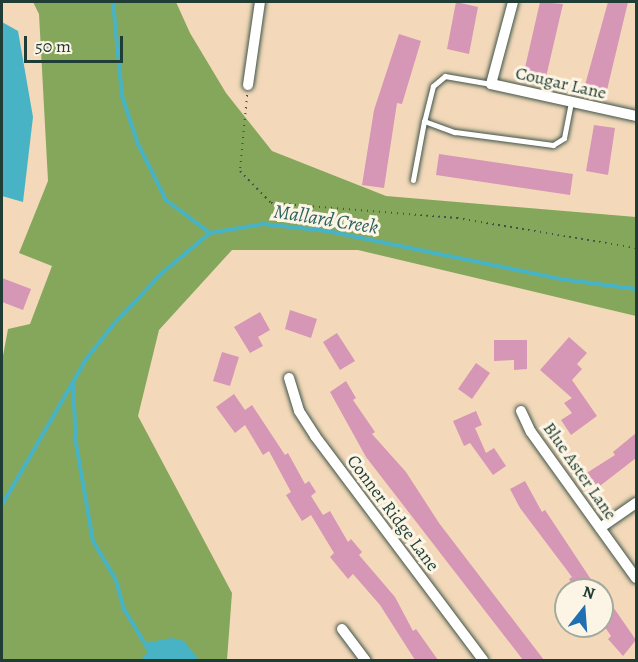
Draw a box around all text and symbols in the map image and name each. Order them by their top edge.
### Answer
scale bar [27,24,126,62]
text: 50 m [35,34,71,58]
street label: Cougar Lane [513,62,609,104]
water label: Mallard Creek [272,199,380,239]
street label: Blue Aster Lane [538,418,622,524]
street label: Conner Ridge Lane [342,451,444,575]
north arrow [554,578,614,638]
text: N [580,580,597,605]

